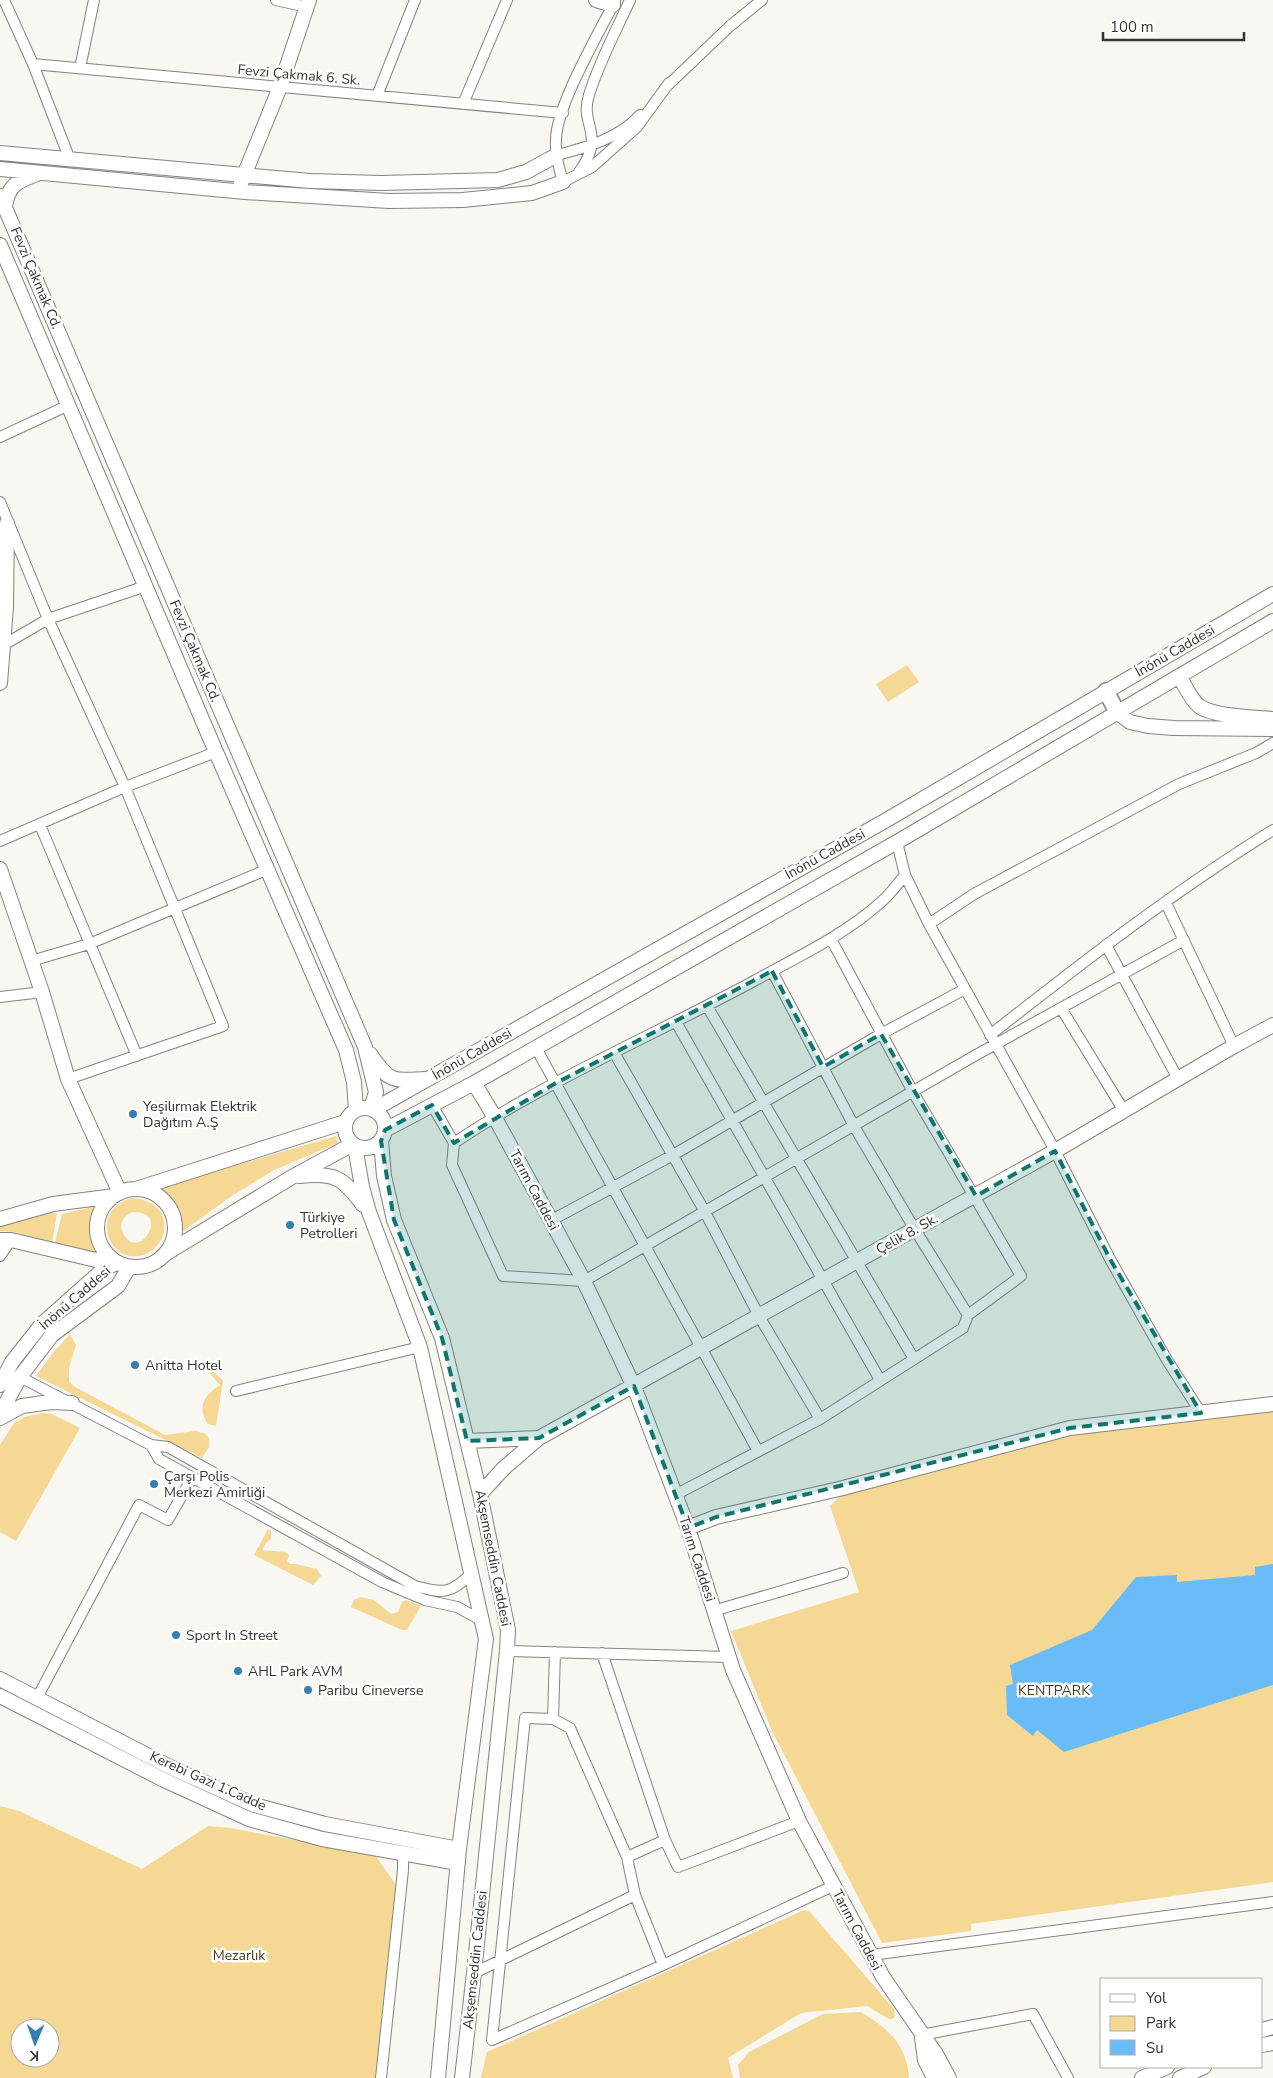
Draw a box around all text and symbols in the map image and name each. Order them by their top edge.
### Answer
scale bar [1103,10,1244,42]
text: 100 m [1110,17,1154,37]
street label: Fevzi Çakmak 6. Sk. [237,60,361,90]
street label: Fevzi Çakmak Cd. [6,224,66,332]
street label: Fevzi Çakmak Cd. [165,597,225,705]
street label: İnönü Caddesi [1132,620,1218,682]
street label: İnönü Caddesi [781,824,869,884]
street label: İnönü Caddesi [429,1023,515,1085]
place label: Yeşilırmak Elektrik Dağıtım A.Ş [142,1097,258,1132]
marker: Yeşilırmak Elektrik Dağıtım A.Ş [127,1108,139,1120]
street label: Tarım Caddesi [505,1146,563,1234]
place label: Türkiye Petrolleri [300,1208,358,1243]
street label: Çelik 8. Sk. [872,1209,942,1259]
marker: Türkiye Petrolleri [284,1219,296,1231]
street label: İnönü Caddesi [35,1262,115,1334]
place label: Anitta Hotel [145,1356,223,1375]
marker: Anitta Hotel [129,1359,141,1371]
place label: Çarşı Polis Merkezi Amirliği [164,1467,265,1502]
marker: Çarşı Polis Merkezi Amirliği [148,1478,160,1490]
street label: Akşemseddin Caddesi [470,1488,516,1628]
street label: Tarım Caddesi [674,1514,720,1604]
place label: Sport In Street [186,1626,278,1645]
marker: Sport In Street [170,1629,182,1641]
place label: AHL Park AVM [248,1662,343,1681]
marker: AHL Park AVM [232,1665,244,1677]
place label: Paribu Cineverse [318,1681,423,1700]
park label: KENTPARK [1018,1681,1090,1700]
marker: Paribu Cineverse [302,1684,314,1696]
street label: Kerebi Gazi 1.Cadde [147,1747,269,1815]
street label: Tarım Caddesi [828,1886,886,1974]
street label: Akşemseddin Caddesi [458,1890,492,2030]
park label: Mezarlık [213,1946,266,1965]
legend [1100,1978,1263,2068]
text: Yol [1145,1988,1167,2008]
text: Park [1146,2013,1176,2033]
north arrow [10,2018,60,2068]
text: Su [1146,2038,1164,2058]
text: K [29,2046,40,2065]

